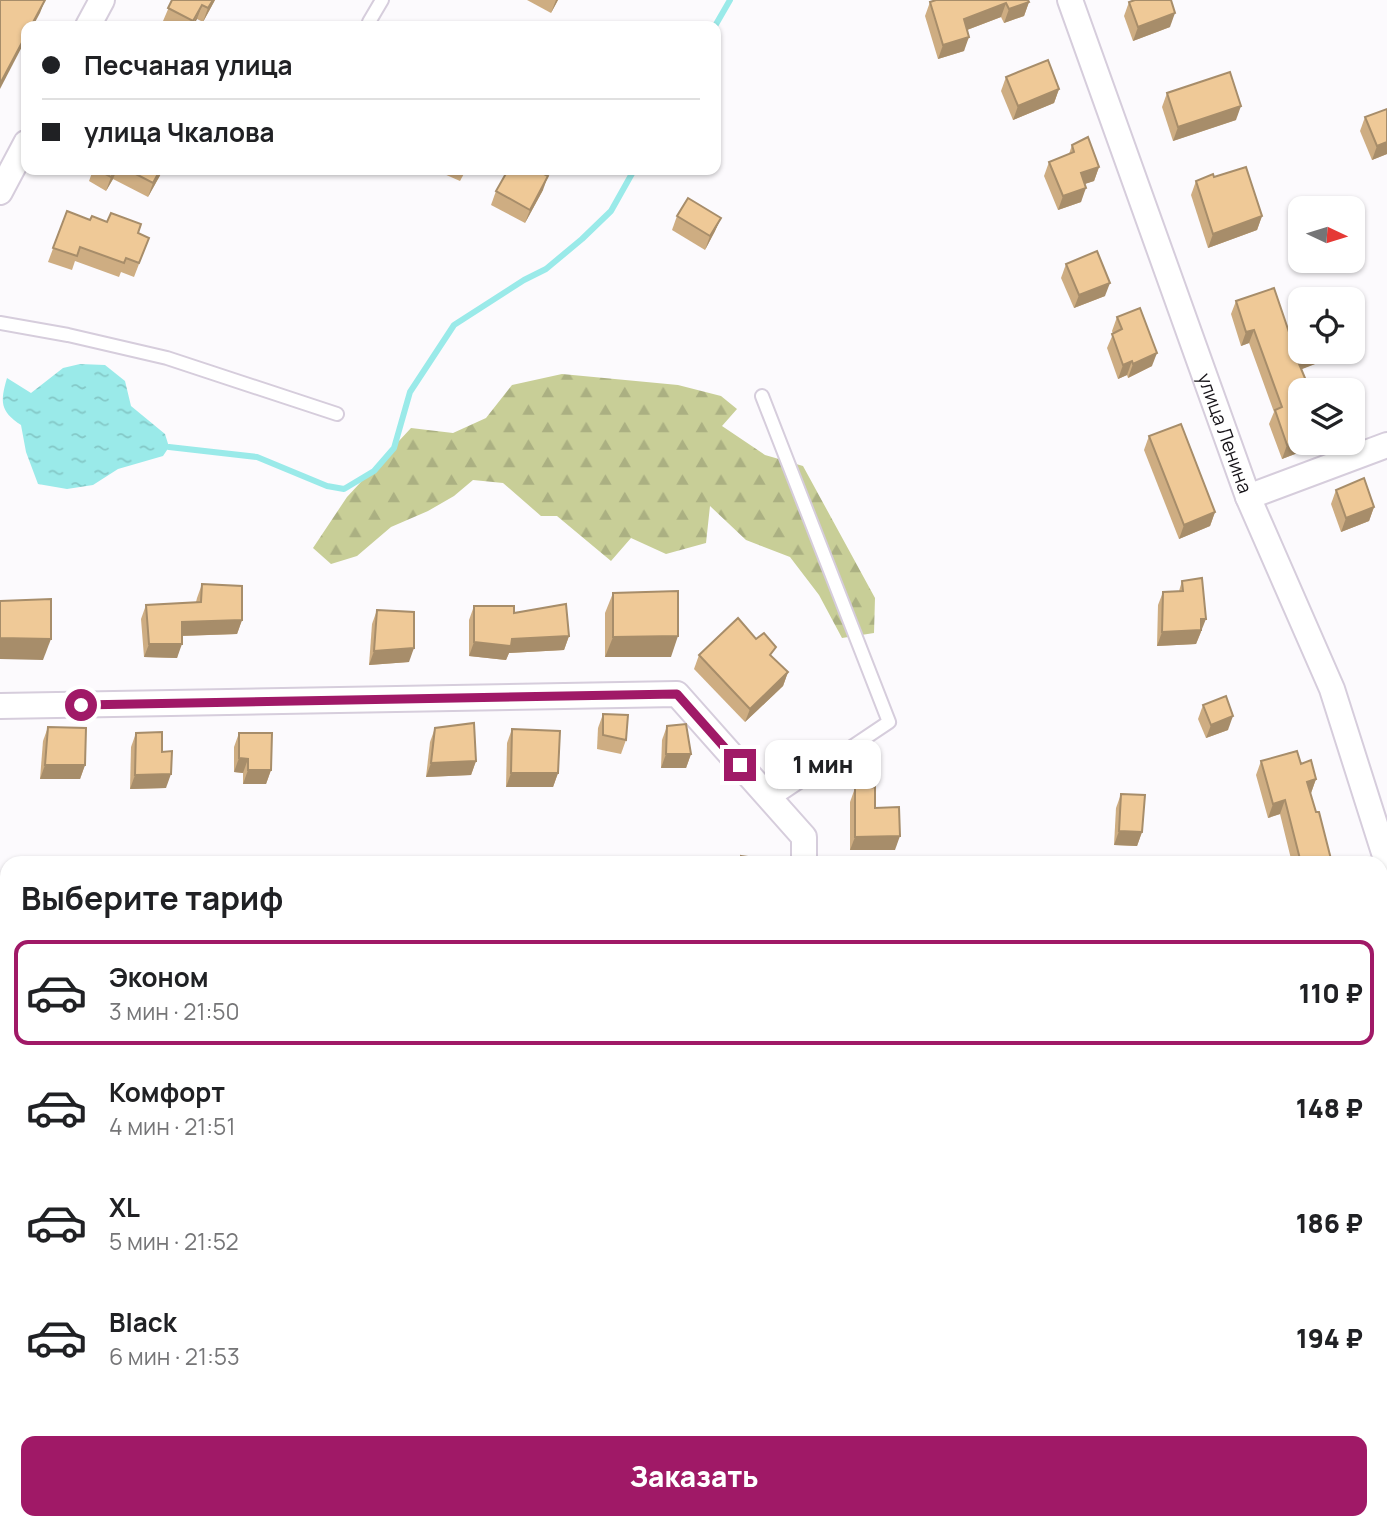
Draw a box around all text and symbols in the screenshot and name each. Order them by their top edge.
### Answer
text: Песчаная улица [84,47,292,83]
text: улица Чкалова [84,114,275,150]
north arrow [1288,196,1365,273]
map controls [1288,196,1365,455]
button: locate [1288,287,1365,364]
street label: улица Ленина [1192,369,1259,497]
button: layers [1288,378,1365,455]
route start [65,689,97,721]
callout: 1 мин [764,740,880,790]
text: 1 мин [793,748,853,780]
route end [724,749,756,781]
text: Выберите тариф [21,876,283,920]
text: Эконом [109,959,209,995]
icon: car [25,961,88,1024]
text: 110 ₽ [1299,975,1363,1011]
text: 3 мин · 21:50 [109,995,240,1027]
text: Комфорт [109,1074,225,1110]
icon: car [25,1076,88,1139]
text: 148 ₽ [1296,1090,1363,1126]
text: 4 мин · 21:51 [109,1110,235,1142]
text: XL [109,1189,140,1225]
icon: car [25,1191,88,1254]
text: 186 ₽ [1296,1205,1363,1241]
text: 5 мин · 21:52 [109,1225,239,1257]
text: Black [109,1304,177,1340]
icon: car [25,1306,88,1369]
text: 194 ₽ [1296,1320,1363,1356]
text: 6 мин · 21:53 [109,1340,240,1372]
button: Заказать [21,1436,1367,1516]

